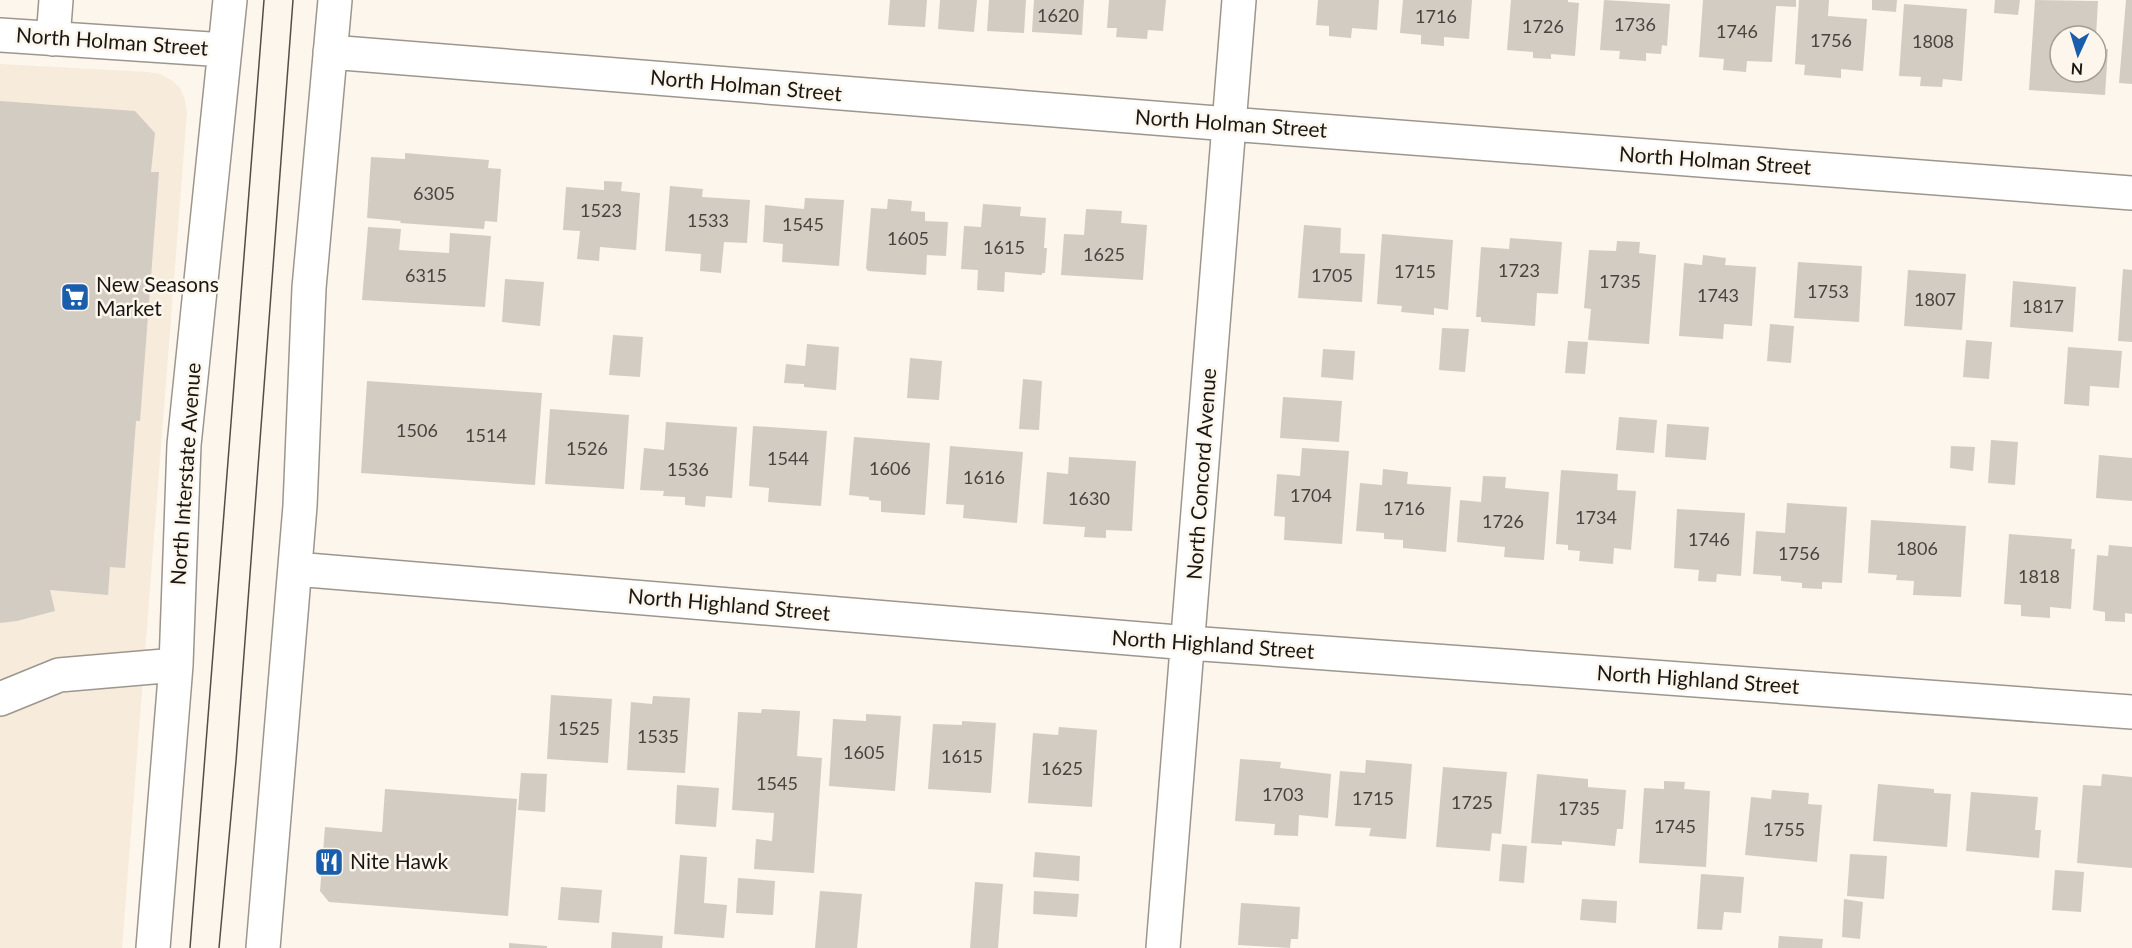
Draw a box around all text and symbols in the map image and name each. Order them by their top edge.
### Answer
house number: 1620 [1037,4,1079,26]
house number: 1716 [1415,5,1457,27]
house number: 1736 [1614,13,1656,35]
house number: 1726 [1522,15,1564,37]
house number: 1746 [1716,20,1758,42]
street label: North Holman Street [15,21,209,60]
north arrow [2048,24,2108,84]
house number: 1756 [1810,29,1852,51]
house number: 1808 [1912,30,1954,52]
text: N [2070,60,2084,79]
street label: North Holman Street [649,64,844,105]
street label: North Holman Street [1134,103,1328,142]
street label: North Holman Street [1618,140,1812,179]
house number: 6305 [413,182,455,204]
house number: 1523 [580,199,622,221]
house number: 1533 [687,209,729,231]
house number: 1545 [782,213,824,235]
house number: 1605 [887,227,929,249]
house number: 1615 [983,236,1025,258]
house number: 1625 [1083,243,1125,265]
house number: 1723 [1498,259,1540,281]
house number: 1715 [1394,260,1436,282]
house number: 6315 [405,264,447,286]
house number: 1705 [1311,264,1353,286]
house number: 1735 [1599,270,1641,292]
place label: New Seasons Market [96,271,219,320]
house number: 1753 [1807,280,1849,302]
supermarket icon: New Seasons Market [59,281,91,313]
house number: 1743 [1697,284,1739,306]
house number: 1807 [1914,288,1956,310]
house number: 1817 [2022,295,2064,317]
street label: North Interstate Avenue [164,362,205,586]
street label: North Concord Avenue [1181,367,1220,581]
house number: 1506 [396,419,438,441]
house number: 1514 [465,424,507,446]
house number: 1526 [566,437,608,459]
house number: 1544 [767,447,809,469]
house number: 1606 [869,457,911,479]
house number: 1536 [667,458,709,480]
house number: 1616 [963,466,1005,488]
house number: 1704 [1290,484,1332,506]
house number: 1630 [1068,487,1110,509]
house number: 1716 [1383,497,1425,519]
house number: 1734 [1575,506,1617,528]
house number: 1726 [1482,510,1524,532]
house number: 1746 [1688,528,1730,550]
house number: 1806 [1896,537,1938,559]
house number: 1756 [1778,542,1820,564]
house number: 1818 [2018,565,2060,587]
street label: North Highland Street [627,582,832,625]
street label: North Highland Street [1111,624,1316,663]
street label: North Highland Street [1596,659,1801,698]
house number: 1525 [558,717,600,739]
house number: 1535 [637,725,679,747]
house number: 1605 [843,741,885,763]
house number: 1615 [941,745,983,767]
house number: 1625 [1041,757,1083,779]
house number: 1545 [756,772,798,794]
house number: 1703 [1262,783,1304,805]
house number: 1715 [1352,787,1394,809]
house number: 1725 [1451,791,1493,813]
house number: 1735 [1558,797,1600,819]
house number: 1745 [1654,815,1696,837]
house number: 1755 [1763,818,1805,840]
restaurant icon: Nite Hawk [313,846,345,878]
place label: Nite Hawk [350,848,448,873]

